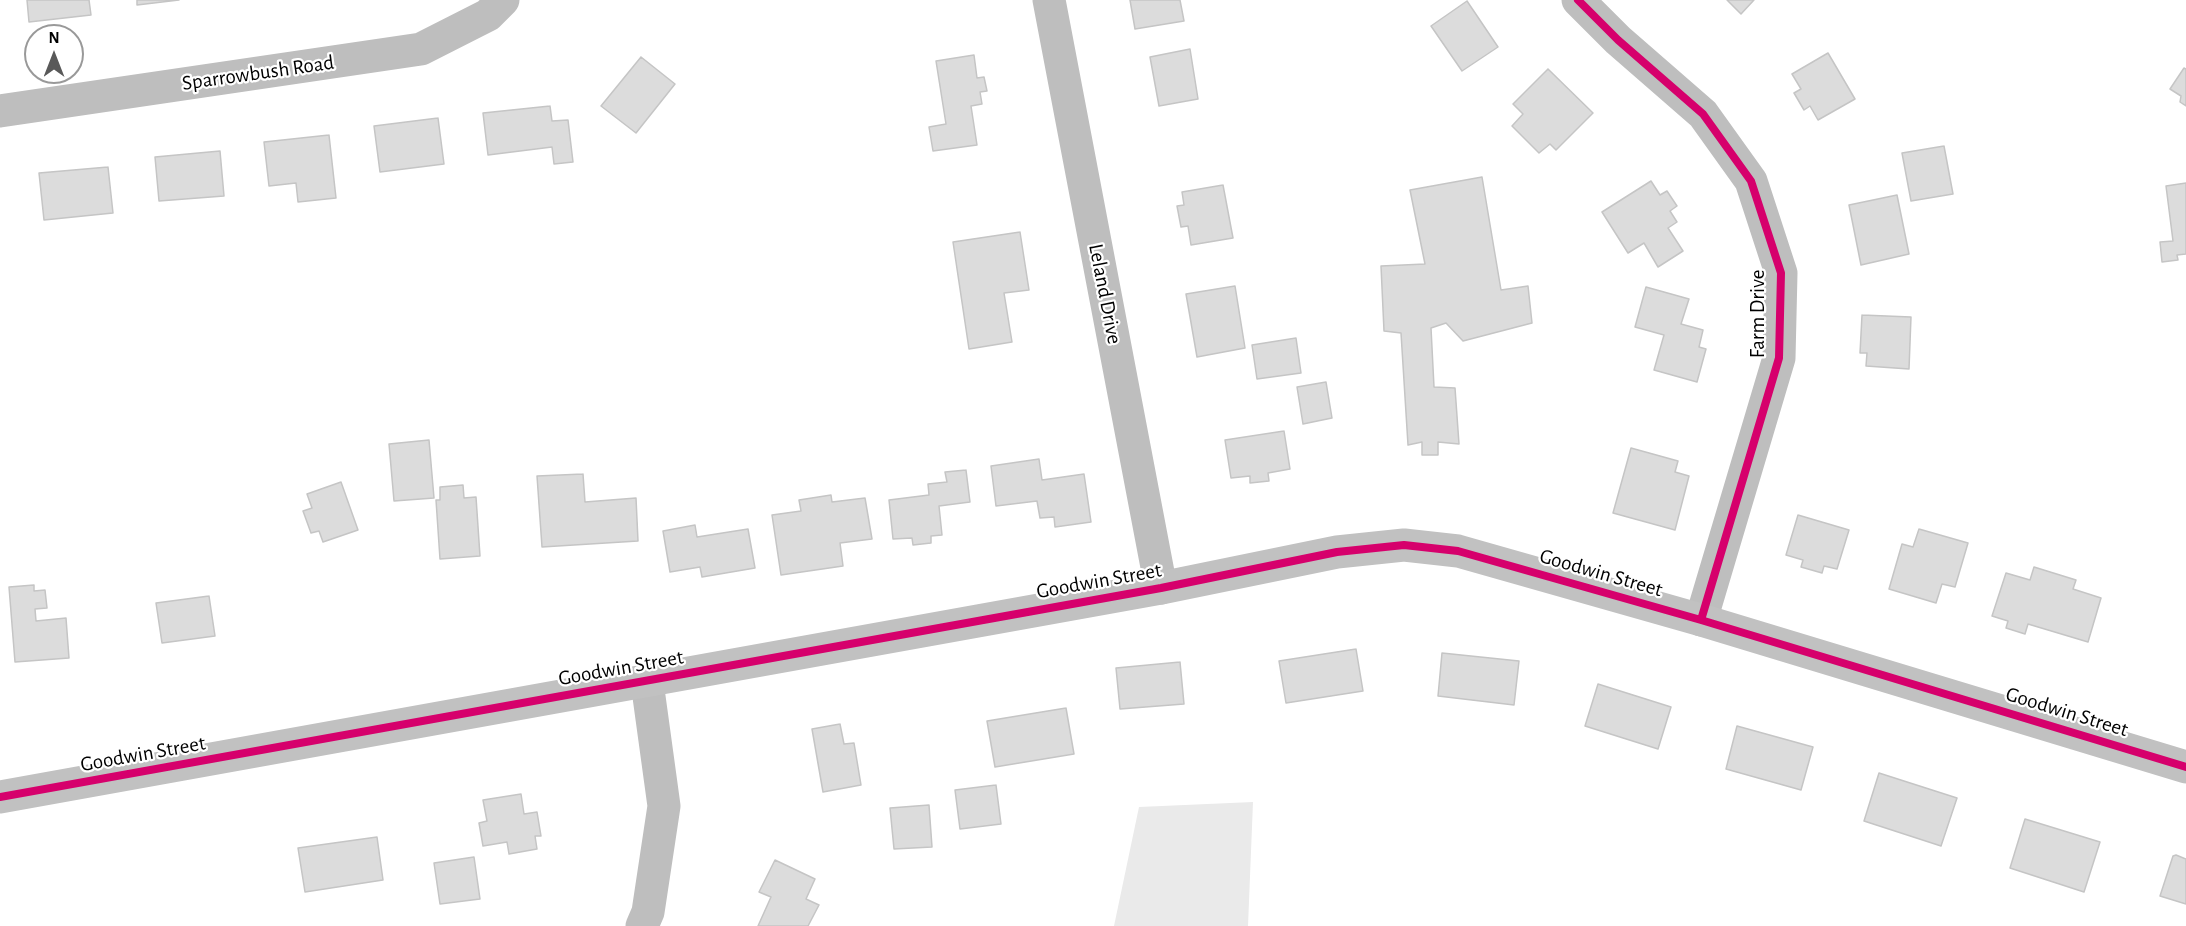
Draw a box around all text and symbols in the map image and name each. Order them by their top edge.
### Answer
north arrow [24,24,84,84]
text: N [48,30,60,46]
street label: Sparrowbush Road [180,50,336,96]
street label: Leland Drive [1083,242,1127,346]
street label: Farm Drive [1745,270,1771,358]
street label: Goodwin Street [1537,543,1665,603]
street label: Goodwin Street [1034,558,1164,604]
street label: Goodwin Street [556,645,686,691]
street label: Goodwin Street [2003,681,2131,743]
street label: Goodwin Street [78,731,208,777]

